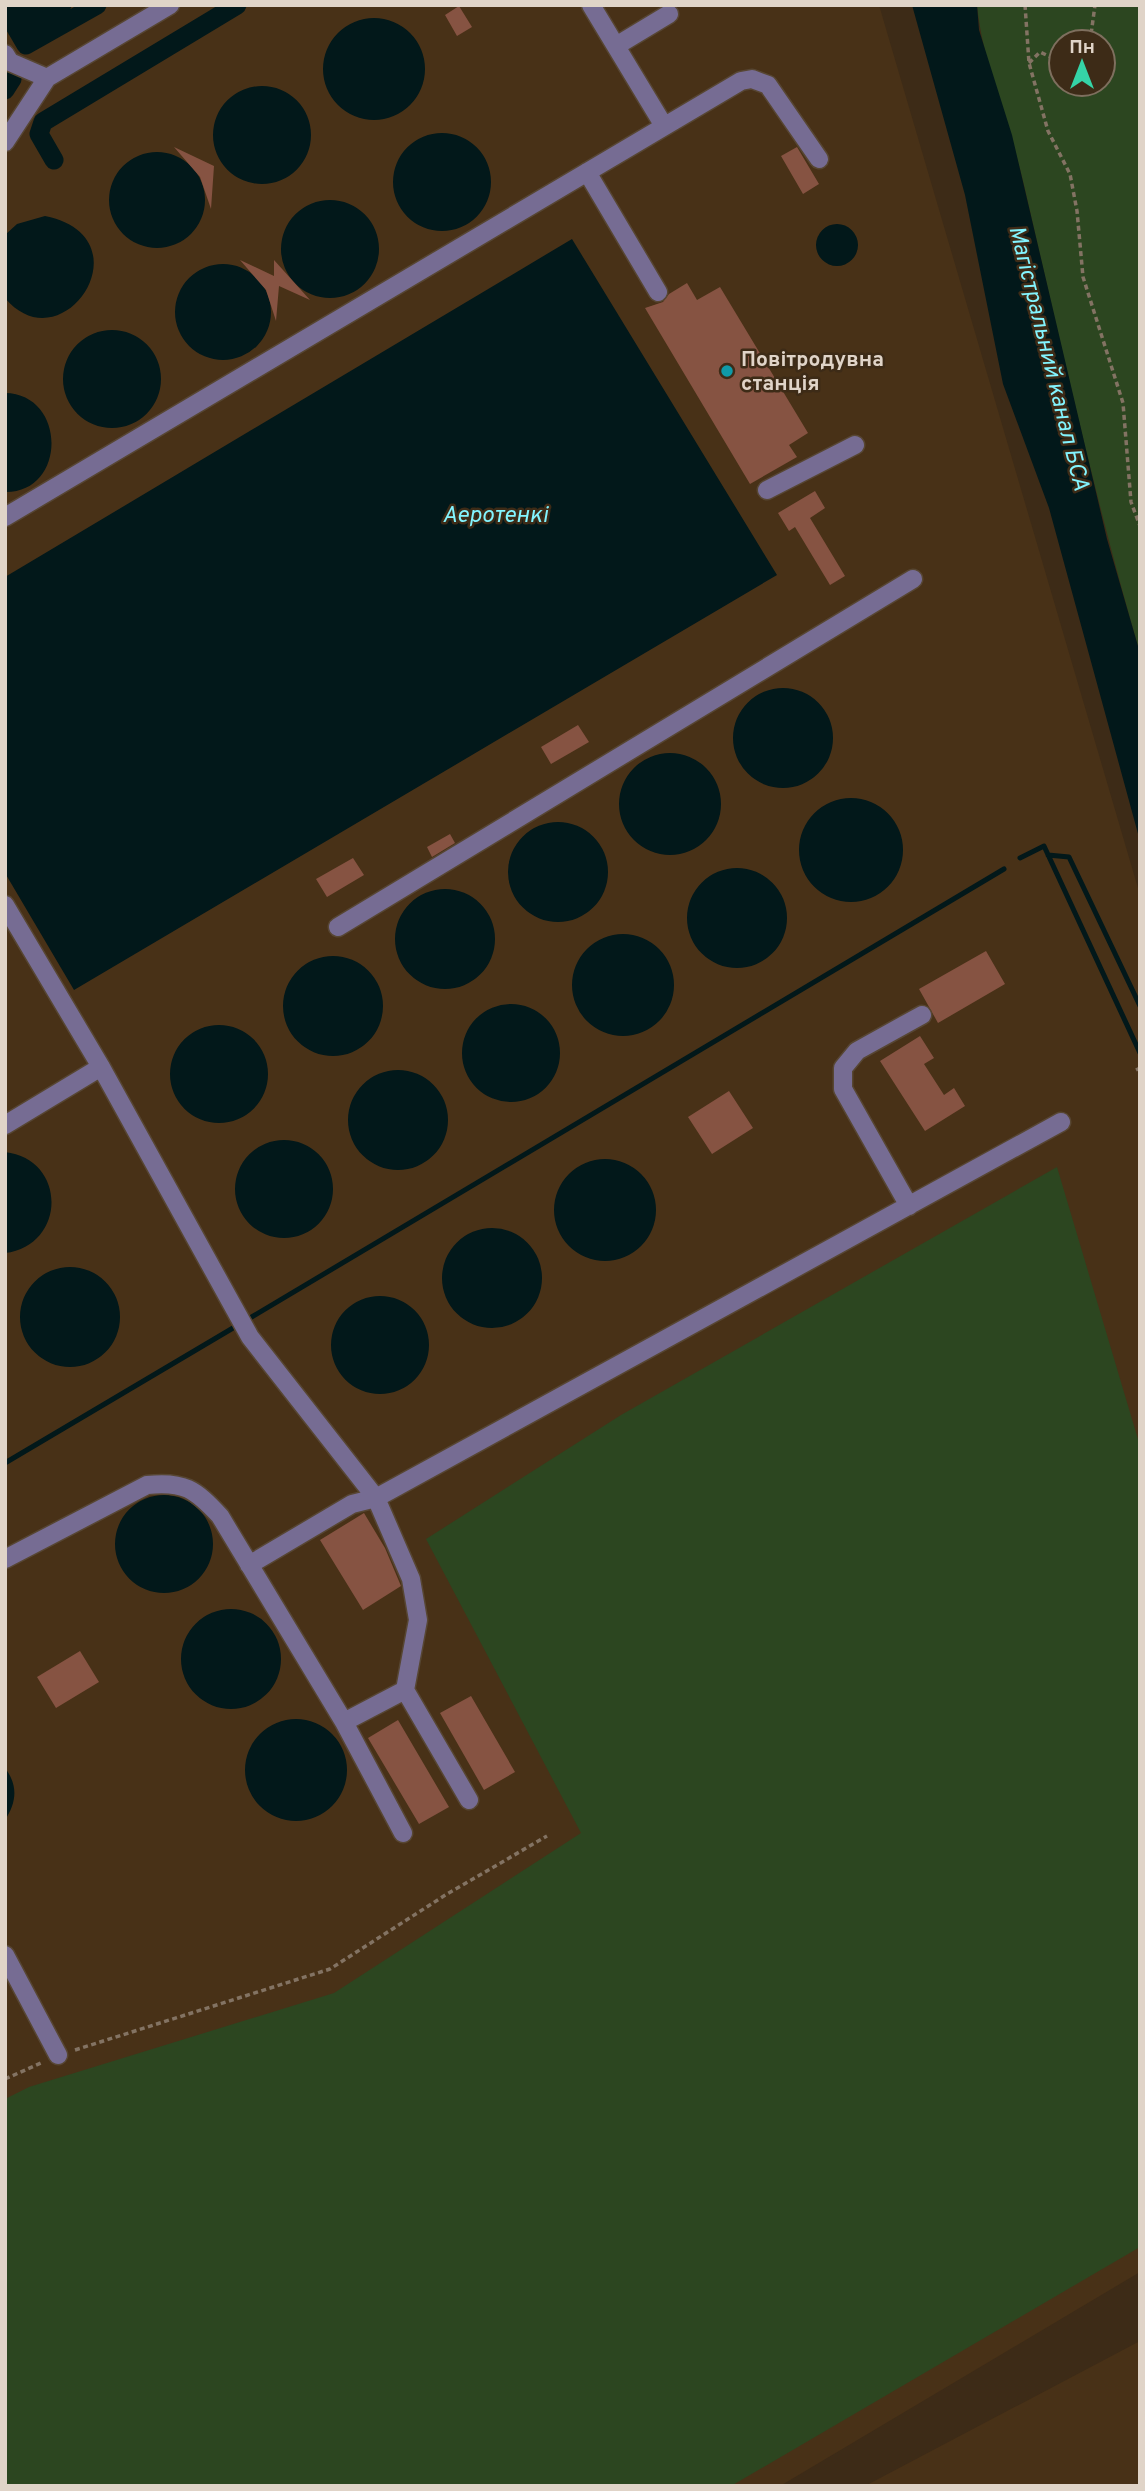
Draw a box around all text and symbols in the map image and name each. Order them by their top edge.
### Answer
north arrow [1047,28,1117,98]
text: Пн [1069,36,1095,60]
water label: Магістральний канал БСА [1001,223,1095,494]
place label: Повітродувна станція [741,347,884,398]
marker: Повітродувна станція [719,363,735,379]
water label: Аеротенкі [442,502,549,531]

